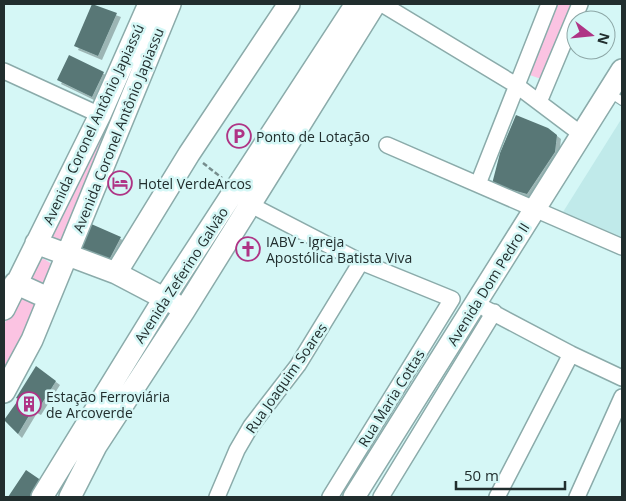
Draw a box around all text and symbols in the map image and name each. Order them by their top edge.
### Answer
north arrow [566,10,616,60]
street label: Avenida Coronel Antônio Japiassú [38,21,148,227]
street label: Avenida Coronel Antônio Japiassu [68,25,168,235]
text: N [593,31,615,47]
parking icon: Ponto de Lotação [226,123,252,149]
place label: Ponto de Lotação [256,127,370,146]
hotel icon: Hotel VerdeArcos [107,170,133,196]
place label: Hotel VerdeArcos [138,174,252,193]
street label: Avenida Zeferino Galvão [130,203,232,347]
street label: Avenida Dom Pedro II [442,219,534,349]
place label: IABV - Igreja Apostólica Batista Viva [266,232,412,267]
church icon: IABV - Igreja Apostólica Batista Viva [235,236,261,262]
street label: Rua Joaquim Soares [241,319,331,437]
street label: Rua Maria Cottas [353,345,429,450]
place label: Estação Ferroviária de Arcoverde [46,387,170,422]
building icon: Estação Ferroviária de Arcoverde [16,391,42,417]
scale bar [456,458,565,490]
text: 50 m [464,465,499,485]

